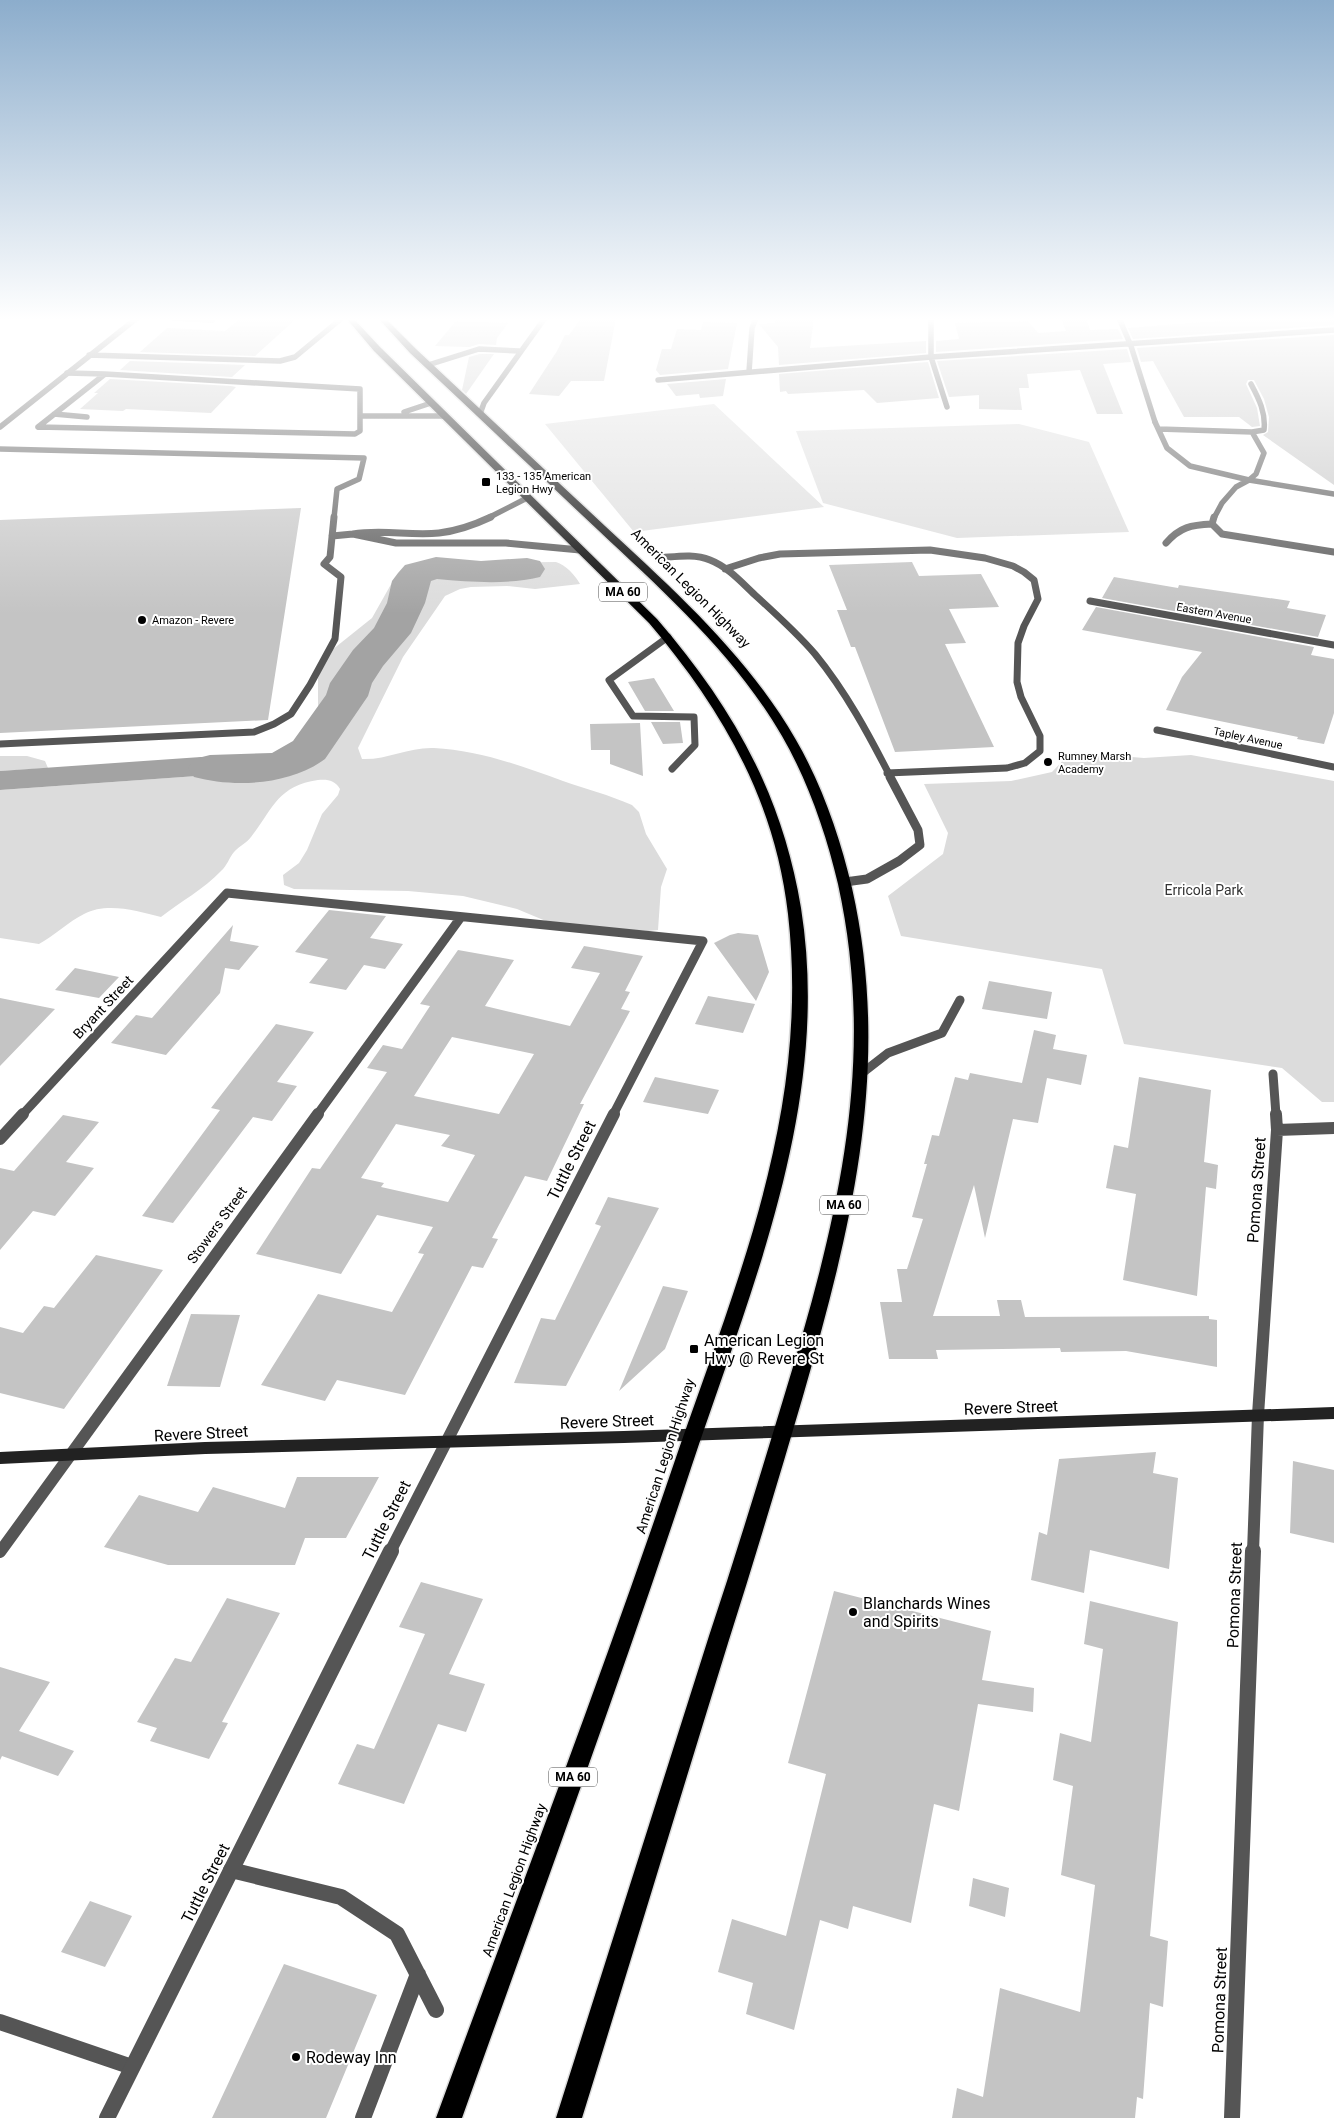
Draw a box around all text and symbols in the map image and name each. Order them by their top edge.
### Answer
place label: 133 - 135 American Legion Hwy [496,470,591,496]
marker: 133 - 135 American Legion Hwy [480,476,492,488]
street label: American Legion Highway [628,525,754,651]
road number: MA 60 [599,582,647,602]
street label: Eastern Avenue [1175,601,1253,627]
marker: Amazon - Revere [136,614,148,626]
place label: Amazon - Revere [152,614,234,627]
street label: Tapley Avenue [1212,725,1284,752]
place label: Rumney Marsh Academy [1058,750,1131,776]
marker: Rumney Marsh Academy [1042,756,1054,768]
park label: Erricola Park [1165,882,1244,898]
street label: Bryant Street [70,972,137,1042]
street label: Tuttle Street [543,1117,600,1203]
street label: Pomona Street [1243,1137,1270,1244]
street label: Stowers Street [184,1183,250,1267]
road number: MA 60 [820,1196,868,1214]
place label: American Legion Hwy @ Revere St [704,1331,824,1368]
marker: American Legion Hwy @ Revere St [688,1343,700,1355]
street label: American Legion Highway [632,1376,698,1536]
street label: Revere Street [964,1396,1058,1419]
street label: Revere Street [560,1410,654,1433]
street label: Revere Street [153,1422,249,1445]
street label: Tuttle Street [358,1477,415,1563]
street label: Pomona Street [1223,1542,1246,1648]
place label: Blanchards Wines and Spirits [863,1594,990,1631]
marker: Blanchards Wines and Spirits [847,1606,859,1618]
road number: MA 60 [549,1768,597,1786]
street label: American Legion Highway [479,1801,549,1959]
street label: Tuttle Street [177,1840,234,1926]
street label: Pomona Street [1208,1947,1231,2053]
place label: Rodeway Inn [306,2048,397,2067]
marker: Rodeway Inn [290,2051,302,2063]

